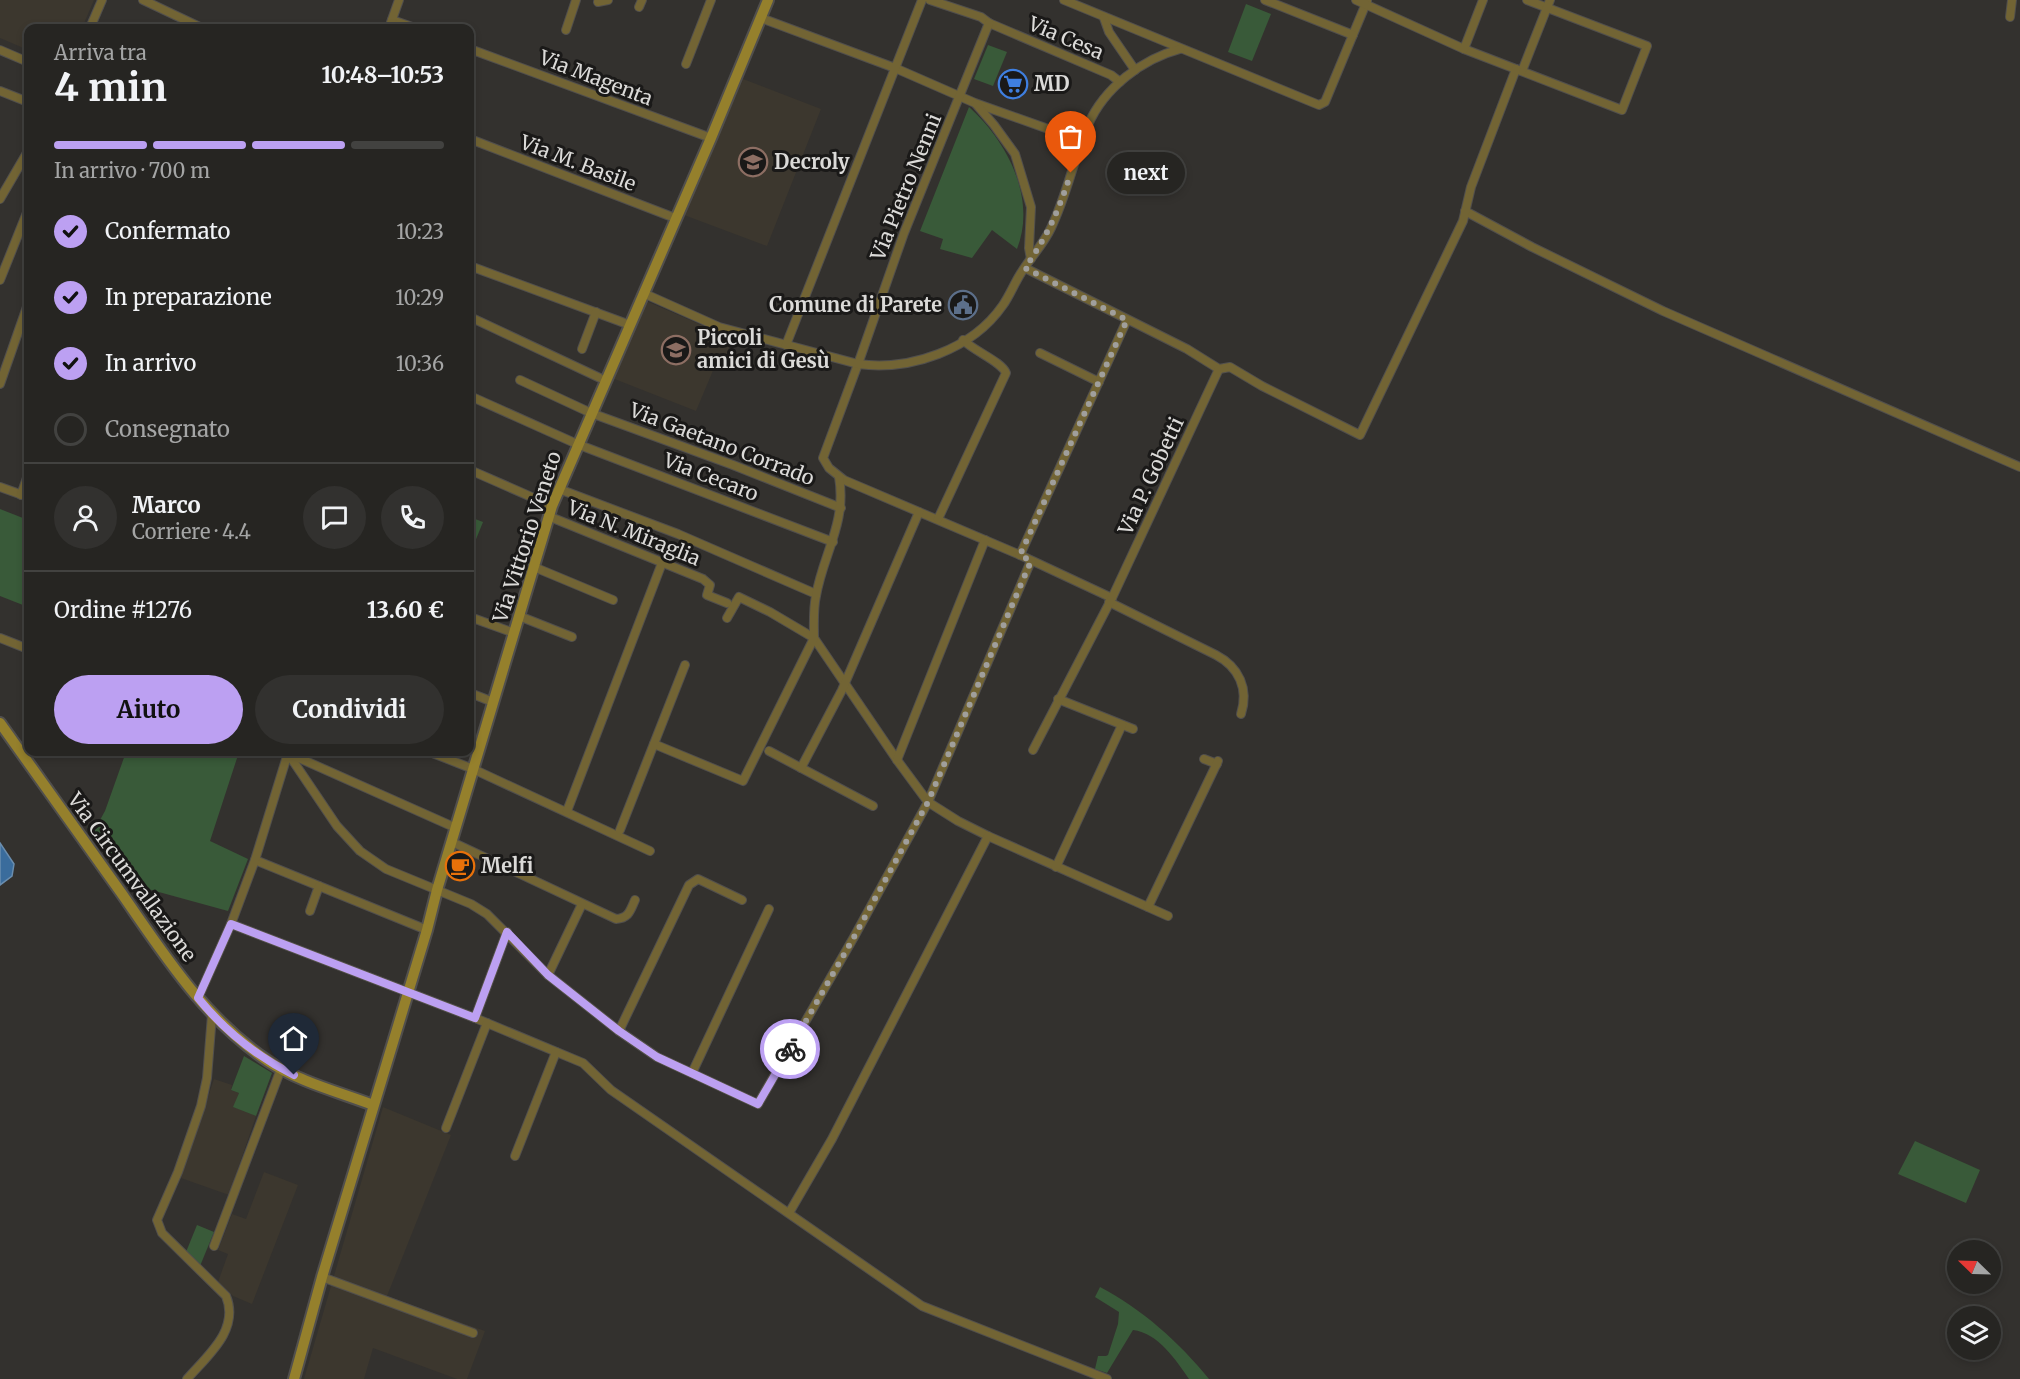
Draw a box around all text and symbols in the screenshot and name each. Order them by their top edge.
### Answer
street label: Via Cesa [1024,10,1108,65]
text: Arriva tra [54,40,147,65]
street label: Via Magenta [535,44,657,111]
text: 10:48–10:53 [321,61,444,89]
text: 4 min [54,63,167,112]
supermarket icon: MD [997,68,1029,100]
place label: MD [1034,71,1070,96]
street label: Via Pietro Nenni [864,110,946,265]
pin [1045,111,1096,173]
icon: bag [1054,120,1087,153]
street label: Via M. Basile [516,129,640,196]
school or university icon: Decroly [737,146,769,178]
place label: Decroly [774,149,850,174]
callout: next [1107,152,1185,194]
text: In arrivo · 700 m [54,158,210,183]
text: next [1124,160,1168,185]
icon: check [54,215,87,248]
text: Confermato [105,217,230,245]
text: 10:23 [396,219,444,244]
icon: check [54,281,87,314]
text: In preparazione [105,283,272,311]
text: 10:29 [395,285,444,310]
public building icon: Comune di Parete [947,289,979,321]
place label: Comune di Parete [769,292,942,317]
place label: Piccoli amici di Gesù [697,325,830,373]
school or university icon: Piccoli amici di Gesù [660,334,692,366]
icon: check [54,347,87,380]
text: In arrivo [105,349,196,377]
text: 10:36 [396,351,444,376]
street label: Via Gaetano Corrado [625,396,818,490]
street label: Via P. Gobetti [1112,413,1189,540]
text: Consegnato [105,415,230,443]
street label: Via Cecaro [659,447,762,506]
street label: Via Vittorio Veneto [487,448,566,627]
button: person [54,486,117,549]
button: chat [303,486,366,549]
button: phone [381,486,444,549]
text: Marco [132,491,201,519]
street label: Via N. Miraglia [563,494,704,571]
text: Corriere · 4.4 [132,519,251,544]
text: Ordine #1276 [54,596,192,624]
text: 13.60 € [367,596,444,624]
button: Aiuto [54,675,243,744]
button: Condividi [255,675,444,744]
street label: Via Circumvallazione [62,787,202,966]
cafe icon: Melfi [444,850,476,882]
place label: Melfi [481,853,533,878]
pin [268,1013,319,1075]
courier [760,1019,820,1079]
icon: home [277,1022,310,1055]
icon: bike [774,1033,807,1066]
north arrow [1947,1240,2001,1294]
map controls [1947,1240,2001,1360]
button: layers [1947,1306,2001,1360]

